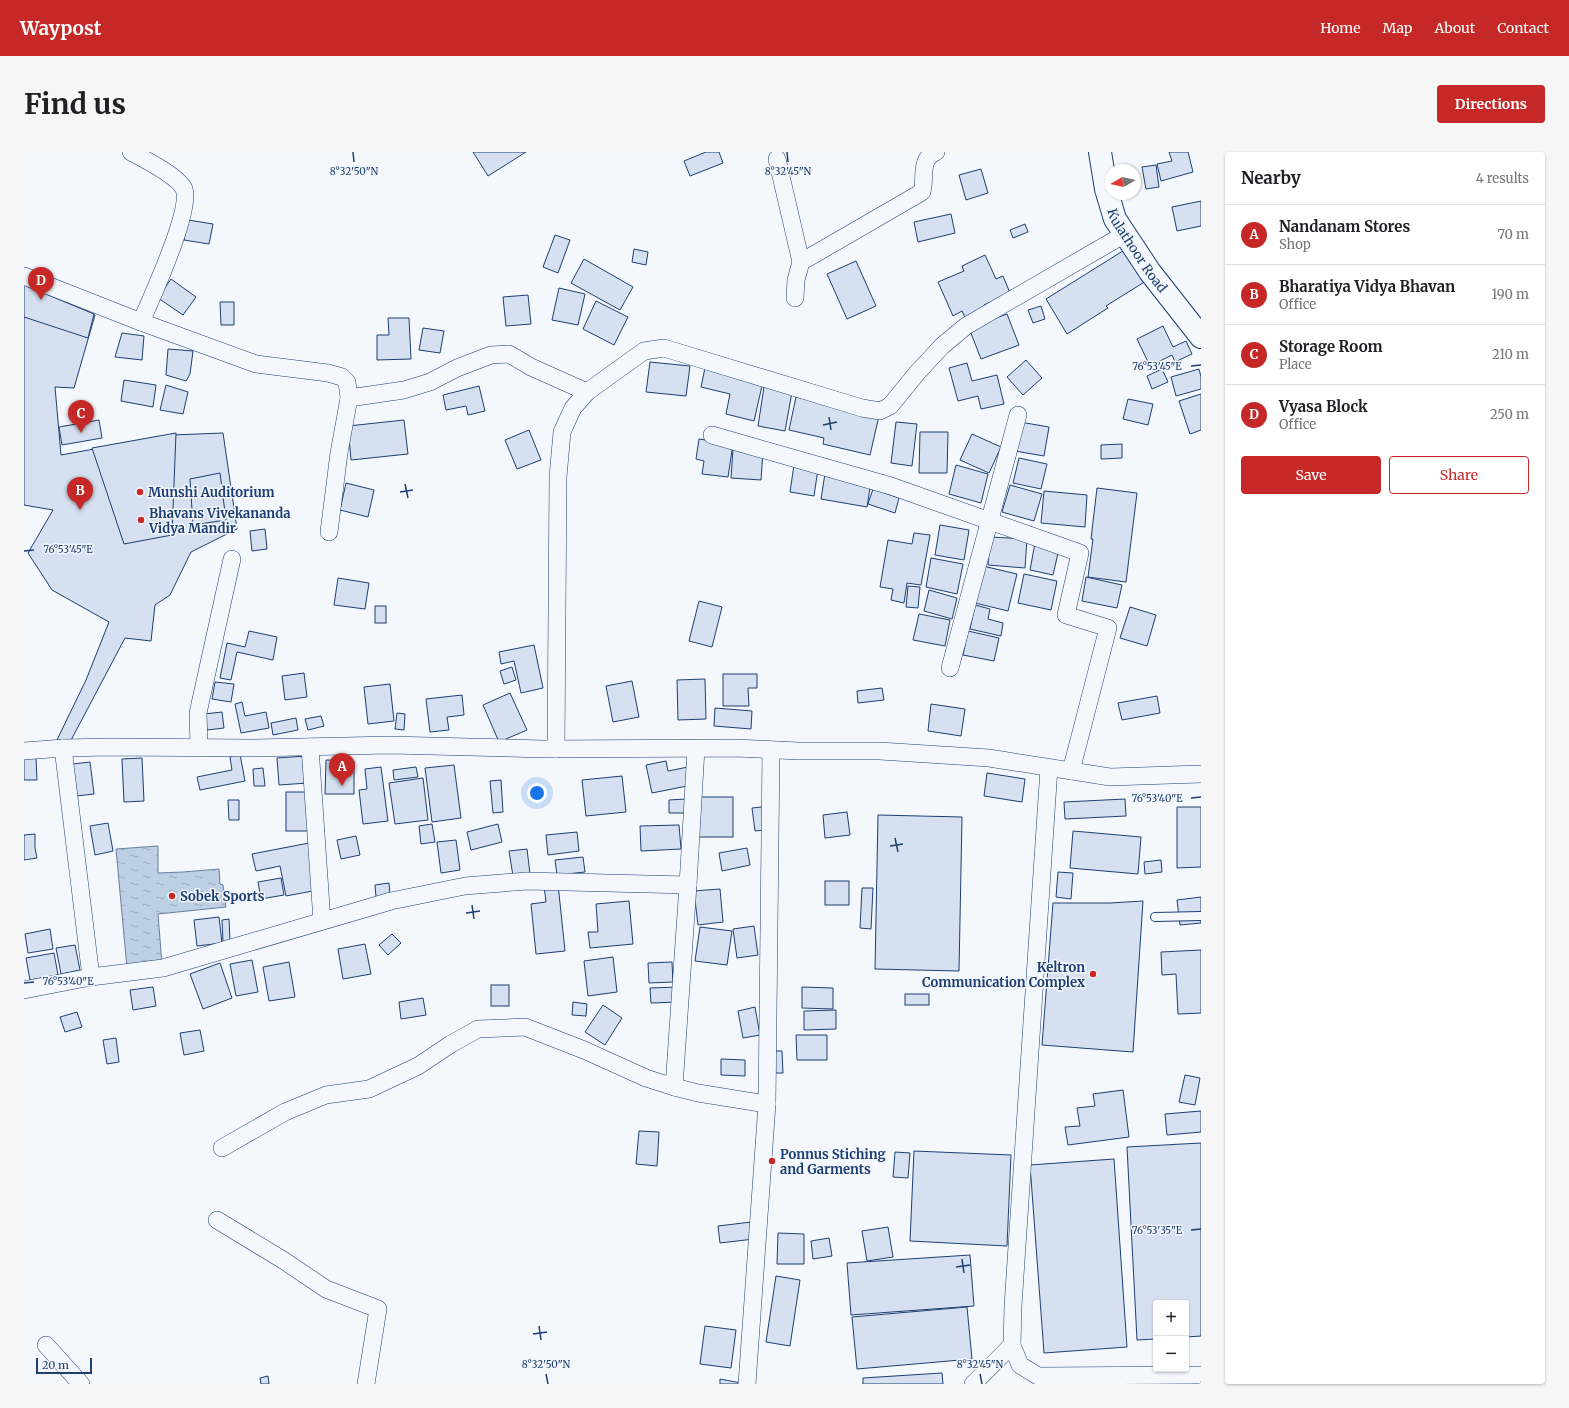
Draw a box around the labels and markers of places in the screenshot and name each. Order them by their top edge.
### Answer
pin: D [28,267,54,300]
pin: C [68,400,94,433]
pin: B [67,477,93,510]
place label: Munshi Auditorium [148,484,275,501]
marker: Munshi Auditorium [135,487,145,497]
place label: Bhavans Vivekananda Vidya Mandir [148,505,291,537]
marker: Bhavans Vivekananda Vidya Mandir [136,515,146,525]
pin: A [329,753,355,786]
place label: Sobek Sports [180,888,265,905]
marker: Sobek Sports [167,891,177,901]
place label: Keltron Communication Complex [922,959,1085,991]
marker: Keltron Communication Complex [1088,969,1098,979]
place label: Ponnus Stiching and Garments [780,1146,886,1178]
marker: Ponnus Stiching and Garments [767,1156,777,1166]

